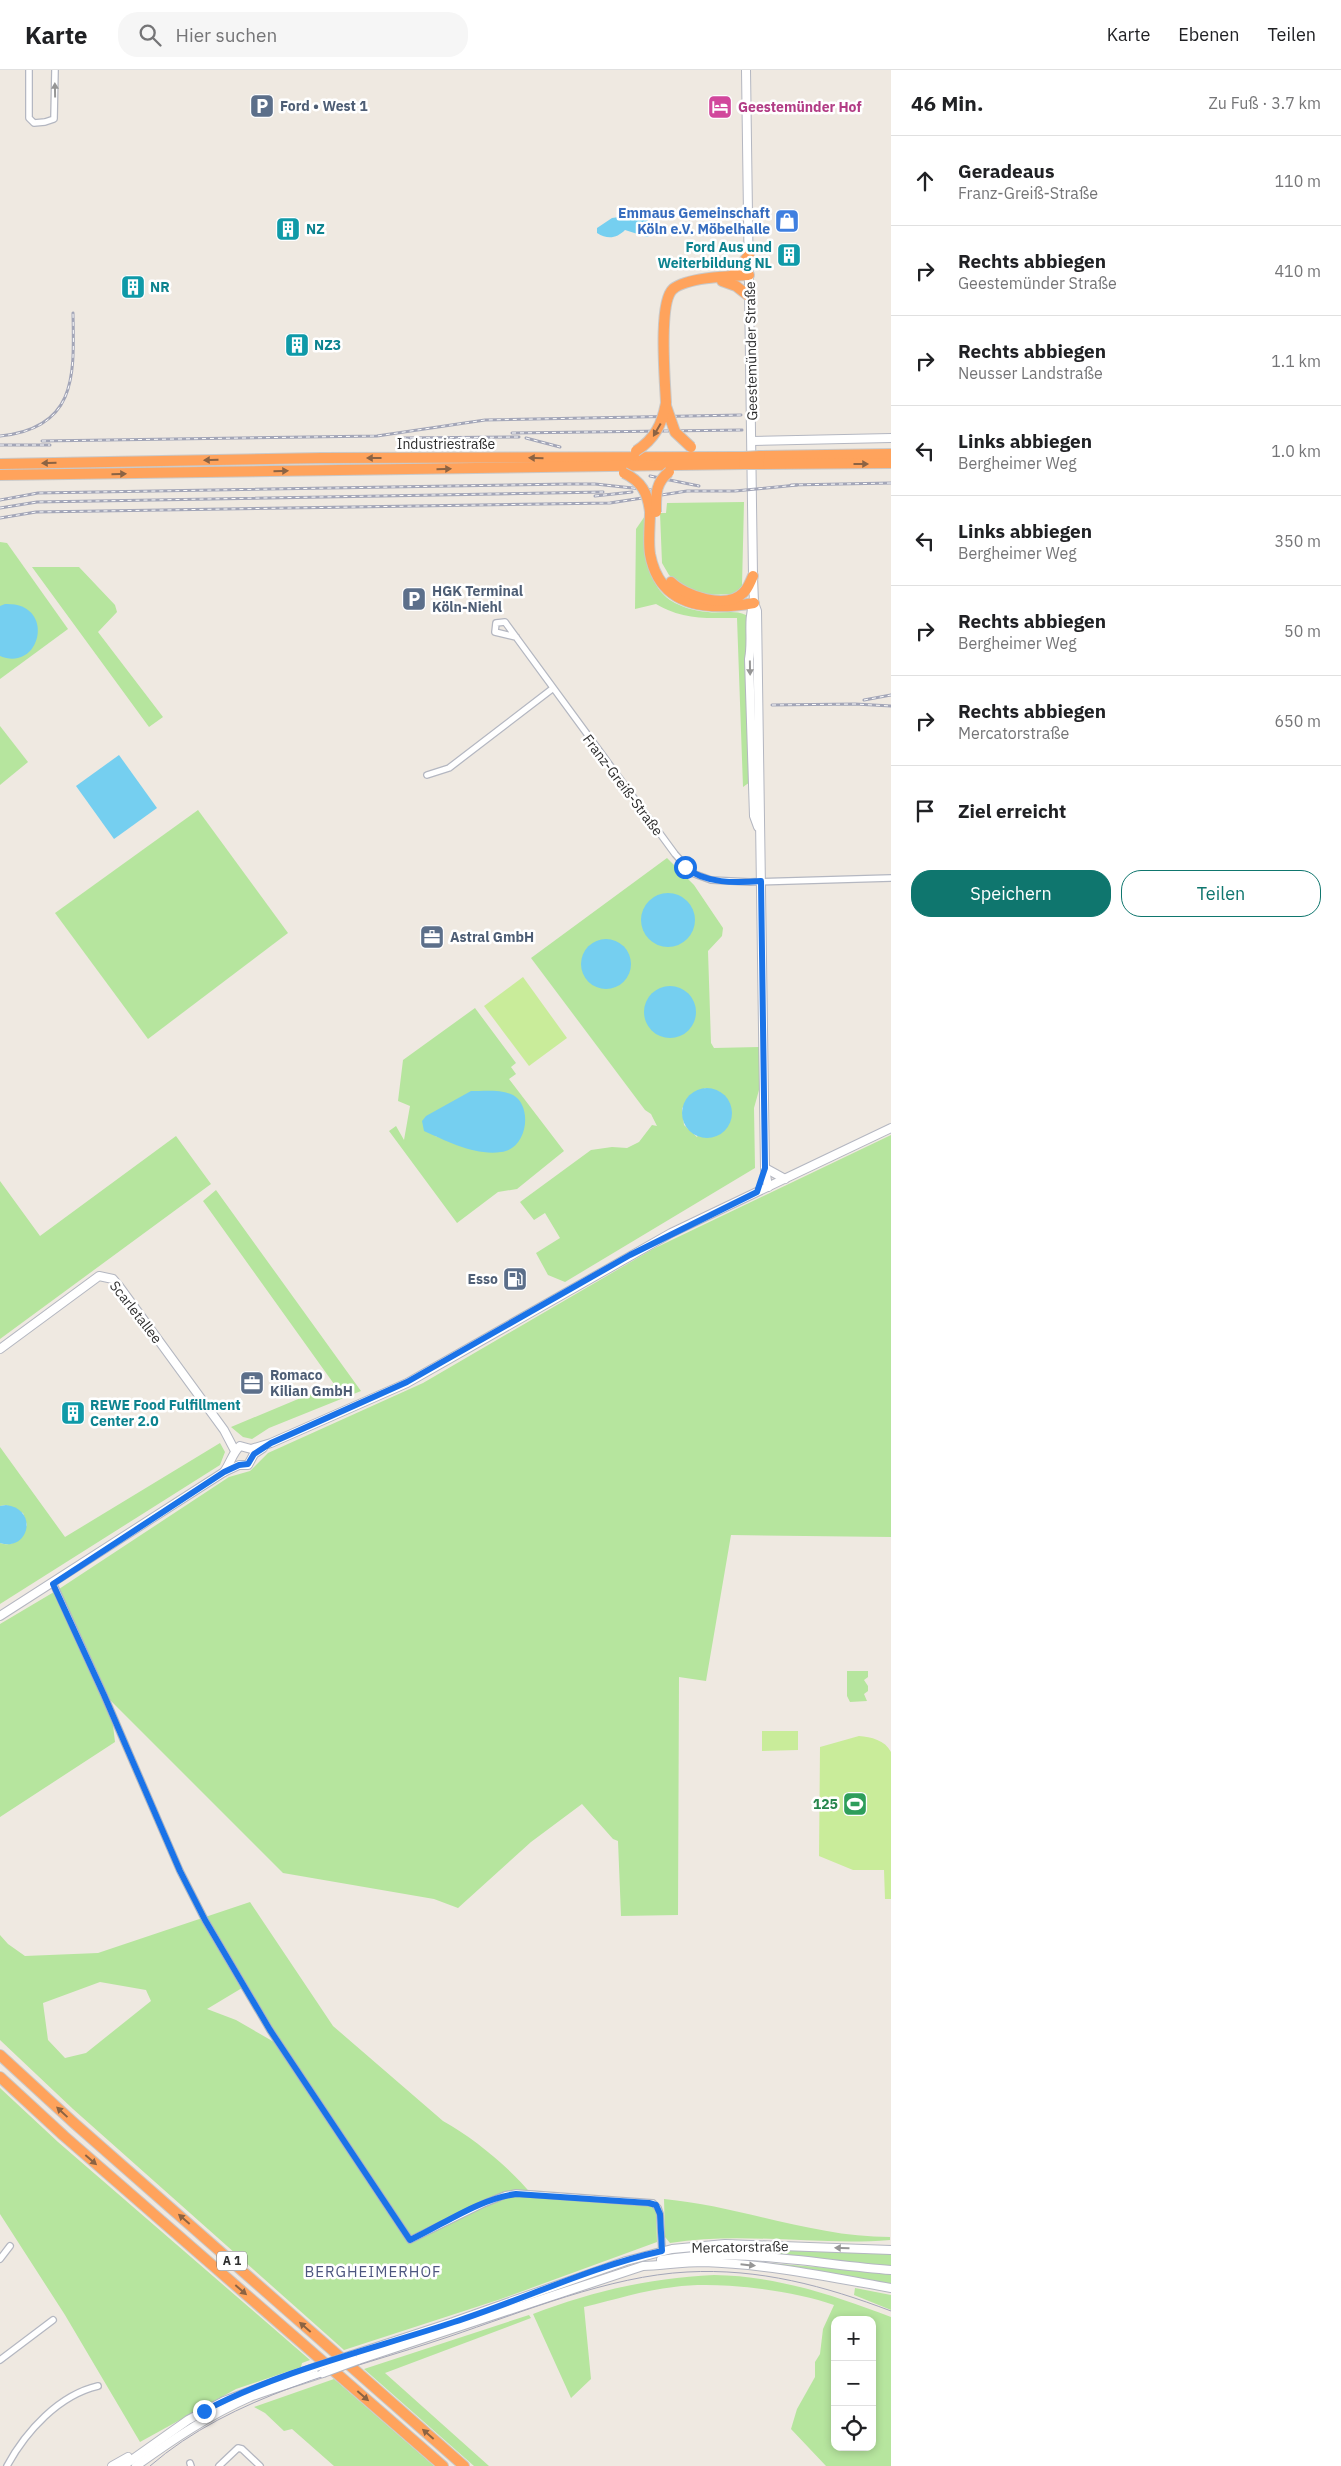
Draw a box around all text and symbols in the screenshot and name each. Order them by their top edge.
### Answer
search box [118,12,468,57]
text: Karte [25,19,88,51]
icon: search [136,21,164,49]
text: Hier suchen [176,23,277,47]
text: Karte [1107,23,1150,46]
text: Ebenen [1178,23,1239,46]
text: Teilen [1267,23,1316,46]
one-way arrow [51,82,59,98]
text: 46 Min. [911,89,983,117]
parking icon: Ford • West 1 [249,93,275,119]
text: Zu Fuß · 3.7 km [1209,93,1321,113]
hotel icon: Geestemünder Hof [707,94,733,120]
place label: Ford • West 1 [280,97,368,115]
place label: Geestemünder Hof [738,98,861,116]
text: Geradeaus [958,159,1055,183]
icon: ahead [911,167,939,195]
text: 110 m [1274,171,1321,191]
text: Franz-Greiß-Straße [958,183,1098,203]
place label: Emmaus Gemeinschaft Köln e.V. Möbelhalle [618,204,770,238]
shop icon: Emmaus Gemeinschaft Köln e.V. Möbelhalle [774,208,800,234]
building icon: NZ [275,216,301,242]
place label: NZ [306,220,325,238]
place label: Ford Aus und Weiterbildung NL [657,238,772,272]
building icon: Ford Aus und Weiterbildung NL [776,242,802,268]
text: Rechts abbiegen [958,249,1106,273]
icon: right [911,257,939,285]
text: 410 m [1274,261,1321,281]
text: Geestemünder Straße [958,273,1117,293]
building icon: NR [120,274,146,300]
place label: NR [150,278,170,296]
street label: Geestemünder Straße [741,281,761,421]
building icon: NZ3 [284,332,310,358]
place label: NZ3 [314,336,341,354]
text: Rechts abbiegen [958,339,1106,363]
icon: right [911,347,939,375]
text: 1.1 km [1271,351,1321,371]
text: Neusser Landstraße [958,363,1103,383]
one-way arrow [652,424,661,437]
text: Links abbiegen [958,429,1092,453]
street label: Industriestraße [397,435,496,453]
icon: left [911,437,939,465]
text: 1.0 km [1271,441,1321,461]
text: Bergheimer Weg [958,453,1077,473]
one-way arrow [365,454,381,462]
one-way arrow [528,454,544,462]
one-way arrow [203,456,219,464]
one-way arrow [40,459,56,467]
one-way arrow [853,460,869,468]
one-way arrow [436,465,452,473]
one-way arrow [273,467,289,475]
one-way arrow [111,469,127,477]
text: Links abbiegen [958,519,1092,543]
icon: left [911,527,939,555]
text: 350 m [1274,531,1321,551]
text: Bergheimer Weg [958,543,1077,563]
place label: HGK Terminal Köln-Niehl [432,582,523,616]
parking icon: HGK Terminal Köln-Niehl [401,586,427,612]
text: Rechts abbiegen [958,609,1106,633]
icon: right [911,617,939,645]
text: 50 m [1284,621,1321,641]
text: Bergheimer Weg [958,633,1077,653]
one-way arrow [746,661,754,677]
text: Rechts abbiegen [958,699,1106,723]
icon: right [911,707,939,735]
text: 650 m [1274,711,1321,731]
text: Mercatorstraße [958,723,1069,743]
street label: Franz-Greiß-Straße [579,731,667,840]
icon: arrive [911,797,939,825]
text: Ziel erreicht [958,799,1066,823]
route start [674,856,697,879]
button: Speichern [911,870,1111,917]
button: Teilen [1121,870,1321,917]
office icon: Astral GmbH [419,924,445,950]
place label: Astral GmbH [450,928,534,946]
fuel station icon: Esso [502,1266,528,1292]
place label: Esso [468,1270,498,1288]
street label: Scarletallee [106,1277,166,1347]
place label: Romaco Kilian GmbH [270,1366,353,1400]
office icon: Romaco Kilian GmbH [239,1370,265,1396]
place label: REWE Food Fulfillment Center 2.0 [90,1396,241,1430]
building icon: REWE Food Fulfillment Center 2.0 [60,1400,86,1426]
sports icon: 125 [842,1791,868,1817]
place label: 125 [813,1795,838,1813]
one-way arrow [56,2106,68,2118]
one-way arrow [85,2155,98,2166]
one-way arrow [178,2214,190,2225]
street label: Mercatorstraße [691,2237,789,2257]
one-way arrow [834,2244,850,2252]
road number: A 1 [217,2252,247,2270]
one-way arrow [740,2261,756,2269]
district label: BERGHEIMERHOF [305,2262,441,2281]
one-way arrow [234,2284,246,2296]
map controls [831,2316,876,2451]
button: + [831,2316,876,2361]
one-way arrow [300,2321,312,2333]
button: − [831,2361,876,2406]
one-way arrow [357,2391,370,2402]
route end [193,2400,216,2423]
button: locate [831,2406,876,2451]
one-way arrow [422,2428,434,2440]

